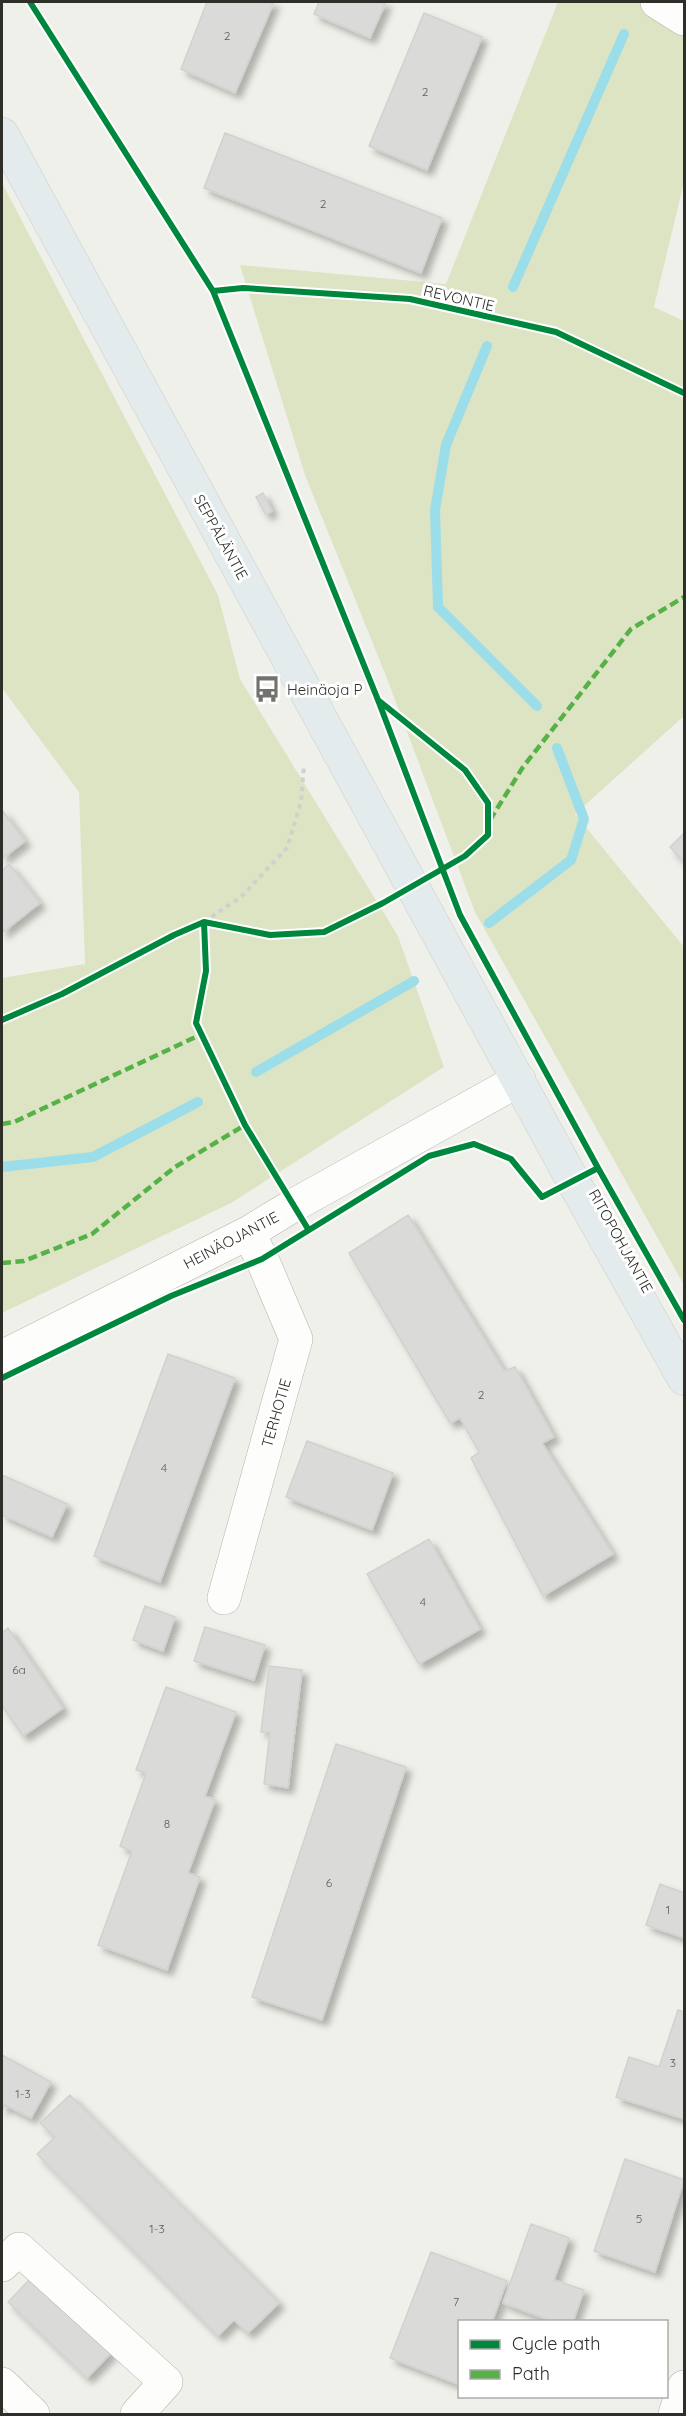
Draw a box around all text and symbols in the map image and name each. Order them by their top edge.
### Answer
house number: 2 [224,28,231,43]
house number: 2 [422,84,429,99]
house number: 2 [320,196,327,211]
street label: REVONTIE [422,281,496,315]
street label: SEPPÄLÄNTIE [190,491,252,583]
bus stop icon: Heinäoja P [252,674,282,704]
place label: Heinäoja P [287,680,363,699]
street label: RITOPOHJANTIE [585,1186,657,1296]
street label: HEINÄOJANTIE [180,1207,282,1273]
street label: TERHOTIE [257,1376,295,1450]
house number: 2 [478,1387,485,1402]
house number: 4 [161,1460,167,1475]
house number: 4 [420,1594,426,1609]
house number: 6a [12,1662,26,1677]
house number: 8 [164,1816,170,1831]
house number: 6 [326,1875,333,1890]
house number: 1 [666,1902,670,1917]
house number: 3 [670,2055,676,2070]
house number: 1-3 [15,2086,31,2101]
house number: 5 [636,2211,642,2226]
house number: 1-3 [149,2221,165,2236]
house number: 7 [453,2294,459,2309]
legend [458,2320,668,2398]
text: Cycle path [512,2332,600,2355]
text: Path [512,2362,550,2385]

